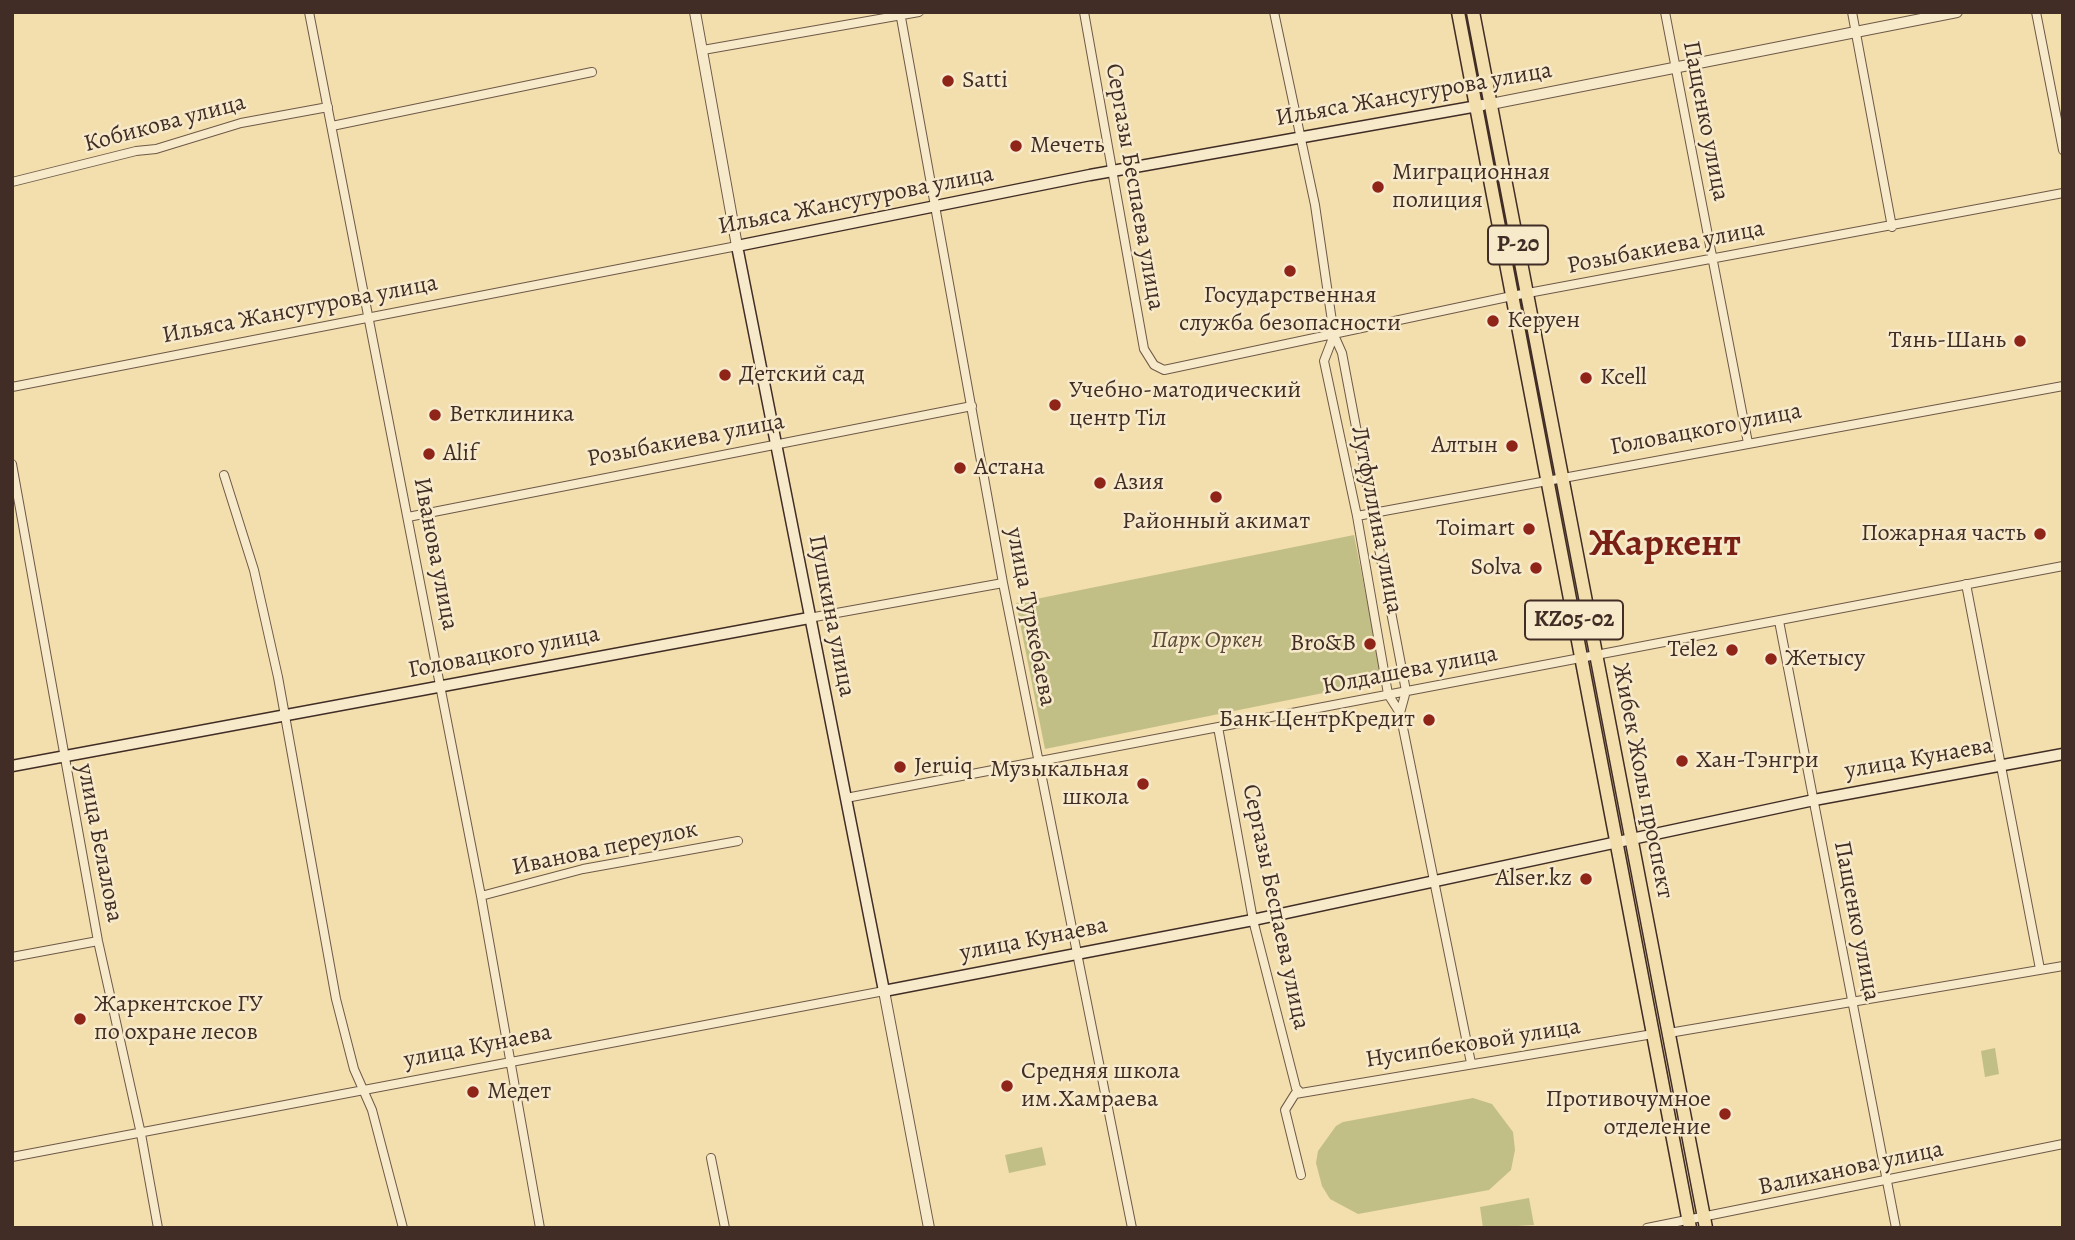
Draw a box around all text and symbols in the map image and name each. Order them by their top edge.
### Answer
street label: Пащенко улица [1675,39,1735,203]
street label: Ильяса Жансугурова улица [1274,56,1554,134]
street label: Сергазы Беспаева улица [1098,61,1170,313]
place label: Satti [962,67,1008,95]
marker: Satti [940,73,956,89]
street label: Кобикова улица [81,89,249,159]
place label: Мечеть [1030,132,1104,160]
marker: Мечеть [1008,138,1024,154]
place label: Миграционная полиция [1392,159,1550,215]
street label: Ильяса Жансугурова улица [716,160,996,242]
marker: Миграционная полиция [1370,179,1386,195]
street label: Розыбакиева улица [1565,215,1767,281]
road number: Р-20 [1488,226,1548,264]
marker: Государственная служба безопасности [1282,263,1298,279]
street label: Ильяса Жансугурова улица [160,269,440,351]
place label: Государственная служба безопасности [1179,282,1401,338]
place label: Керуен [1507,307,1580,335]
marker: Керуен [1485,313,1501,329]
place label: Тянь-Шань [1889,327,2006,355]
marker: Тянь-Шань [2012,333,2028,349]
place label: Детский сад [739,361,865,389]
place label: Kcell [1600,364,1647,392]
marker: Детский сад [717,367,733,383]
marker: Kcell [1578,370,1594,386]
place label: Учебно-матодический центр Тіл [1069,377,1301,433]
marker: Учебно-матодический центр Тіл [1047,397,1063,413]
street label: Головацкого улица [1608,397,1804,463]
place label: Ветклиника [449,401,574,429]
marker: Ветклиника [427,407,443,423]
street label: Розыбакиева улица [585,408,787,474]
street label: Лутфуллина улица [1344,424,1408,616]
place label: Алтын [1431,432,1498,460]
marker: Алтын [1504,438,1520,454]
place label: Alif [443,440,477,468]
marker: Alif [421,446,437,462]
place label: Астана [974,454,1045,482]
marker: Астана [952,460,968,476]
place label: Азия [1114,469,1164,497]
street label: Иванова улица [406,475,464,633]
marker: Азия [1092,475,1108,491]
marker: Районный акимат [1208,489,1224,505]
place label: Районный акимат [1122,508,1310,536]
place label: Toimart [1436,515,1515,543]
place label: Пожарная часть [1861,520,2026,548]
marker: Toimart [1521,521,1537,537]
district label: Жаркент [1589,523,1741,569]
street label: улица Туркебаева [999,525,1061,709]
marker: Пожарная часть [2032,526,2048,542]
street label: Пушкина улица [801,533,861,699]
place label: Solva [1470,554,1522,582]
marker: Solva [1528,560,1544,576]
road number: KZ05-02 [1525,600,1623,640]
street label: Головацкого улица [406,620,602,686]
park label: Парк Оркен [1151,627,1263,655]
place label: Bro&B [1290,630,1356,658]
marker: Bro&B [1362,636,1378,652]
place label: Tele2 [1668,636,1718,664]
street label: Юлдашева улица [1320,640,1500,702]
marker: Tele2 [1724,642,1740,658]
place label: Жетысу [1785,645,1865,673]
marker: Жетысу [1763,651,1779,667]
street label: Жибек Жолы проспект [1605,661,1679,901]
place label: Банк ЦентрКредит [1219,706,1415,734]
marker: Банк ЦентрКредит [1421,712,1437,728]
street label: улица Кунаева [1843,732,1995,786]
place label: Хан-Тэнгри [1696,747,1819,775]
place label: Jeruiq [914,753,973,781]
marker: Хан-Тэнгри [1674,753,1690,769]
place label: Музыкальная школа [990,756,1129,812]
marker: Jeruiq [892,759,908,775]
street label: улица Белалова [70,761,128,925]
marker: Музыкальная школа [1135,776,1151,792]
street label: Сергазы Беспаева улица [1235,782,1315,1032]
street label: Иванова переулок [509,815,701,883]
street label: Пащенко улица [1826,839,1886,1003]
place label: Alser.kz [1496,865,1572,893]
marker: Alser.kz [1578,871,1594,887]
street label: улица Кунаева [958,912,1110,968]
place label: Жаркентское ГУ по охране лесов [94,991,263,1047]
marker: Жаркентское ГУ по охране лесов [72,1011,88,1027]
street label: Нусипбековой улица [1363,1013,1583,1075]
street label: улица Кунаева [402,1019,554,1075]
place label: Средняя школа им.Хамраева [1021,1058,1180,1114]
place label: Медет [487,1078,551,1106]
marker: Средняя школа им.Хамраева [999,1078,1015,1094]
marker: Медет [465,1084,481,1100]
place label: Противочумное отделение [1545,1086,1711,1142]
marker: Противочумное отделение [1717,1106,1733,1122]
street label: Валиханова улица [1756,1135,1946,1203]

